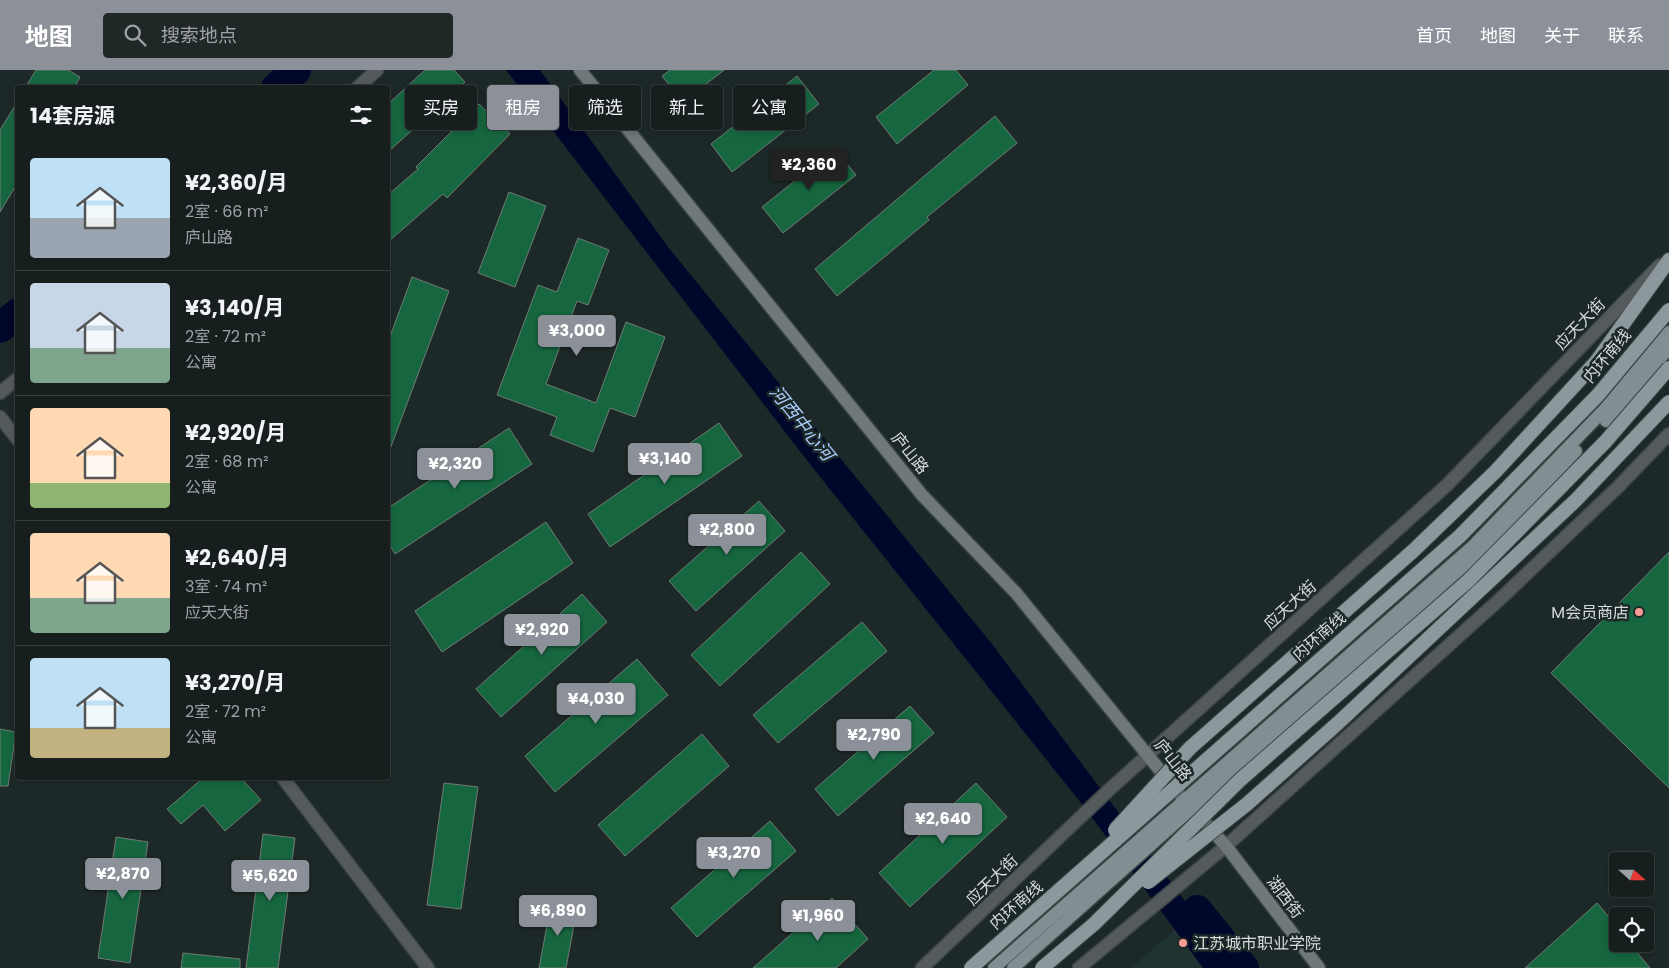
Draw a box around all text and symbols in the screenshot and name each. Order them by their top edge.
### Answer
search box [103,13,453,58]
text: 地图 [25,20,73,53]
icon: search [121,21,149,49]
text: 搜索地点 [161,22,237,49]
text: 首页 [1416,23,1452,48]
text: 地图 [1480,23,1516,48]
text: 关于 [1544,23,1580,48]
text: 联系 [1608,23,1644,48]
chip: 买房 [405,85,477,130]
chip: 租房 [487,85,559,130]
chip: 筛选 [569,85,641,130]
chip: 新上 [651,85,723,130]
chip: 公寓 [733,85,805,130]
text: 14套房源 [30,101,115,130]
icon: filters [347,101,375,129]
pin: ¥2,360 [768,148,850,191]
text: ¥2,360 [782,153,836,176]
text: ¥2,360/月 [185,168,287,197]
icon: home [70,178,130,238]
text: 2室 · 66 m² [185,200,269,223]
text: 庐山路 [185,226,233,249]
text: ¥3,140/月 [185,293,284,322]
street label: 应天大街 [1549,293,1611,355]
icon: home [70,303,130,363]
pin: ¥3,000 [536,314,618,357]
text: ¥3,000 [549,319,605,342]
street label: 内环南线 [1578,324,1636,388]
text: 2室 · 72 m² [185,325,266,348]
text: 公寓 [185,351,217,374]
water label: 河西中心河 [764,380,842,468]
text: ¥2,920/月 [185,418,286,447]
street label: 庐山路 [886,427,934,479]
icon: home [70,428,130,488]
pin: ¥3,140 [624,442,706,485]
text: ¥3,140 [639,447,691,470]
pin: ¥2,320 [414,448,496,490]
text: 2室 · 68 m² [185,450,268,473]
text: ¥2,320 [428,452,482,475]
text: 公寓 [185,476,217,499]
pin: ¥2,800 [686,514,768,556]
text: ¥2,800 [699,518,755,541]
text: ¥2,640/月 [185,543,289,572]
icon: home [70,553,130,613]
text: 3室 · 74 m² [185,575,267,598]
street label: 应天大街 [1259,575,1321,635]
text: 应天大街 [185,601,249,624]
place label: M会员商店 [1551,601,1629,624]
street label: 内环南线 [1287,606,1351,666]
marker: M会员商店 [1633,606,1645,618]
pin: ¥2,920 [501,614,583,656]
text: ¥2,920 [515,618,569,641]
text: ¥3,270/月 [185,668,285,697]
icon: home [70,678,130,738]
pin: ¥4,030 [555,682,637,725]
text: ¥4,030 [568,687,624,710]
text: 2室 · 72 m² [185,700,266,723]
pin: ¥2,790 [833,718,915,761]
text: ¥2,790 [847,723,901,746]
text: 公寓 [185,726,217,749]
street label: 庐山路 [1149,734,1197,786]
pin: ¥2,640 [902,802,984,845]
text: ¥2,640 [915,807,971,830]
pin: ¥3,270 [693,836,775,879]
text: ¥3,270 [707,841,761,864]
street label: 应天大街 [961,849,1023,911]
north arrow [1609,852,1654,898]
map controls [1609,852,1654,952]
pin: ¥2,870 [82,858,164,900]
pin: ¥5,620 [229,860,311,902]
text: ¥2,870 [96,862,150,885]
text: ¥5,620 [242,864,298,887]
street label: 湖西街 [1261,871,1309,923]
street label: 内环南线 [984,875,1048,935]
pin: ¥6,890 [517,894,599,937]
text: ¥6,890 [530,899,586,922]
pin: ¥1,960 [777,900,859,942]
text: ¥1,960 [792,904,844,927]
button: locate [1609,907,1654,952]
place label: 江苏城市职业学院 [1193,932,1321,955]
marker: 江苏城市职业学院 [1177,937,1189,949]

